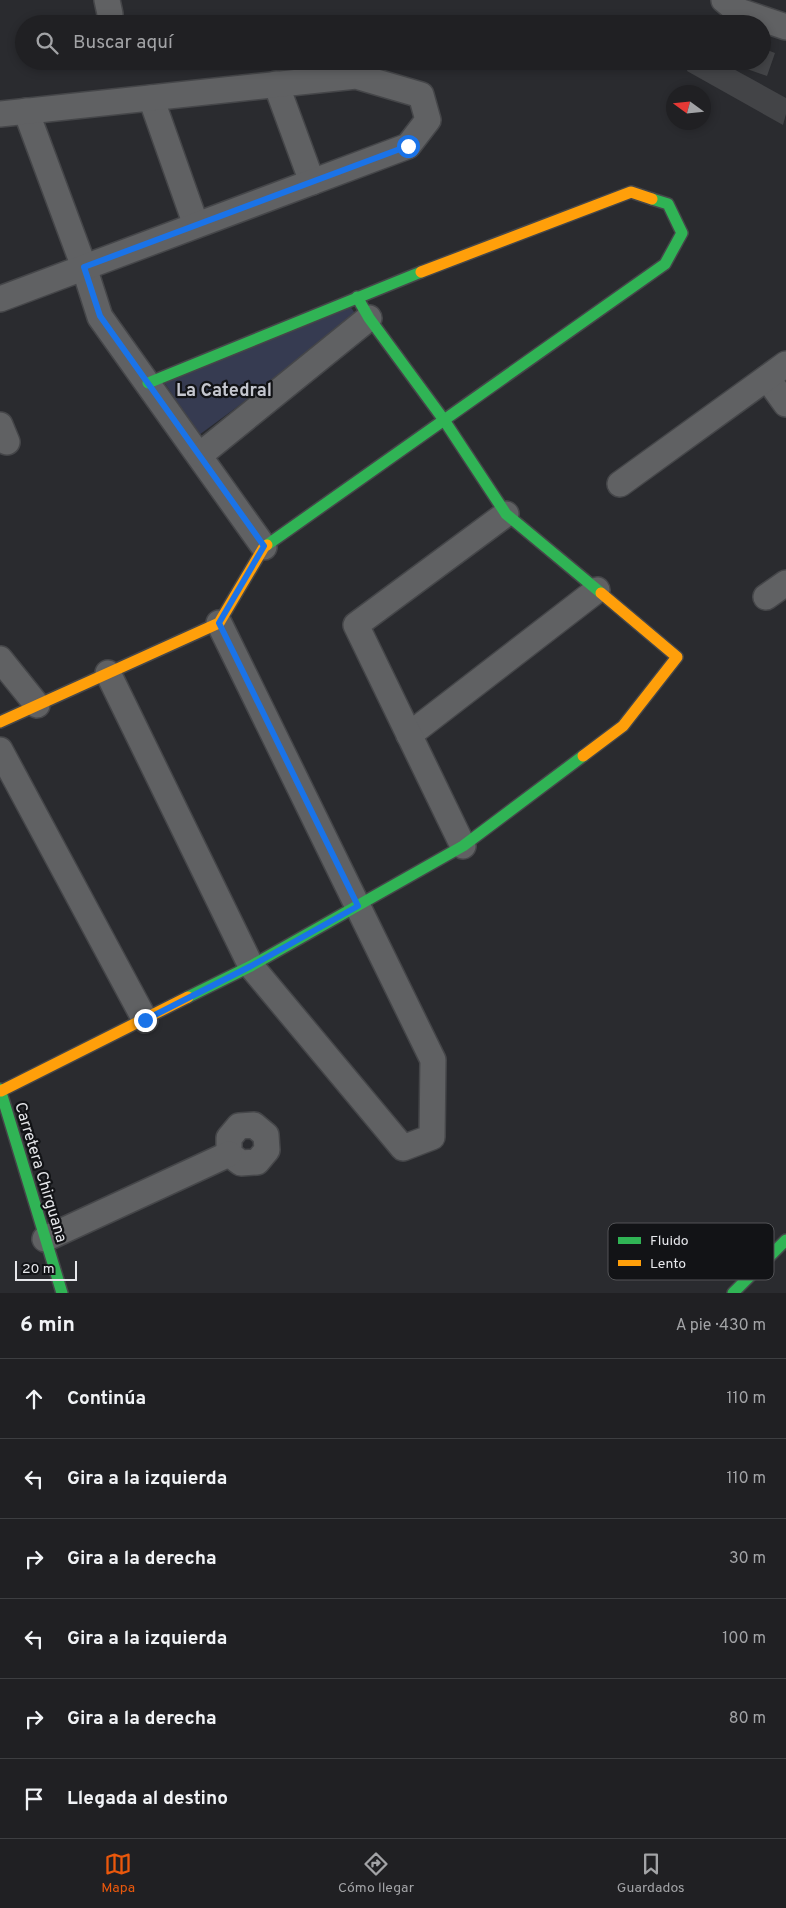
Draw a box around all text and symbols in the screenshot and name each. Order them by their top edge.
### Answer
search box [15,15,771,70]
icon: search [33,29,61,57]
text: Buscar aquí [73,31,173,55]
north arrow [666,85,711,130]
route start [397,135,420,158]
district label: La Catedral [176,380,272,403]
route end [134,1009,157,1032]
street label: Carretera Chirguana [9,1100,71,1245]
legend [608,1223,774,1280]
text: Fluido [650,1233,689,1250]
text: Lento [650,1256,686,1273]
scale bar [15,1258,78,1281]
text: 20 m [22,1261,55,1278]
text: 6 min [20,1312,75,1339]
text: A pie · 430 m [676,1316,766,1336]
icon: ahead [20,1385,48,1413]
text: Continúa [67,1387,146,1411]
text: 110 m [726,1389,766,1409]
icon: left [20,1465,48,1493]
text: Gira a la izquierda [67,1467,227,1491]
text: 110 m [726,1469,766,1489]
icon: right [20,1545,48,1573]
text: Gira a la derecha [67,1547,217,1571]
text: 30 m [729,1549,766,1569]
icon: left [20,1625,48,1653]
text: Gira a la izquierda [67,1627,227,1651]
text: 100 m [722,1629,766,1649]
icon: right [20,1705,48,1733]
text: Gira a la derecha [67,1707,217,1731]
text: 80 m [729,1709,766,1729]
icon: arrive [20,1785,48,1813]
text: Llegada al destino [67,1787,228,1811]
tab: Mapa [101,1850,135,1897]
tab: Cómo llegar [338,1850,414,1897]
tab: Guardados [617,1850,685,1897]

